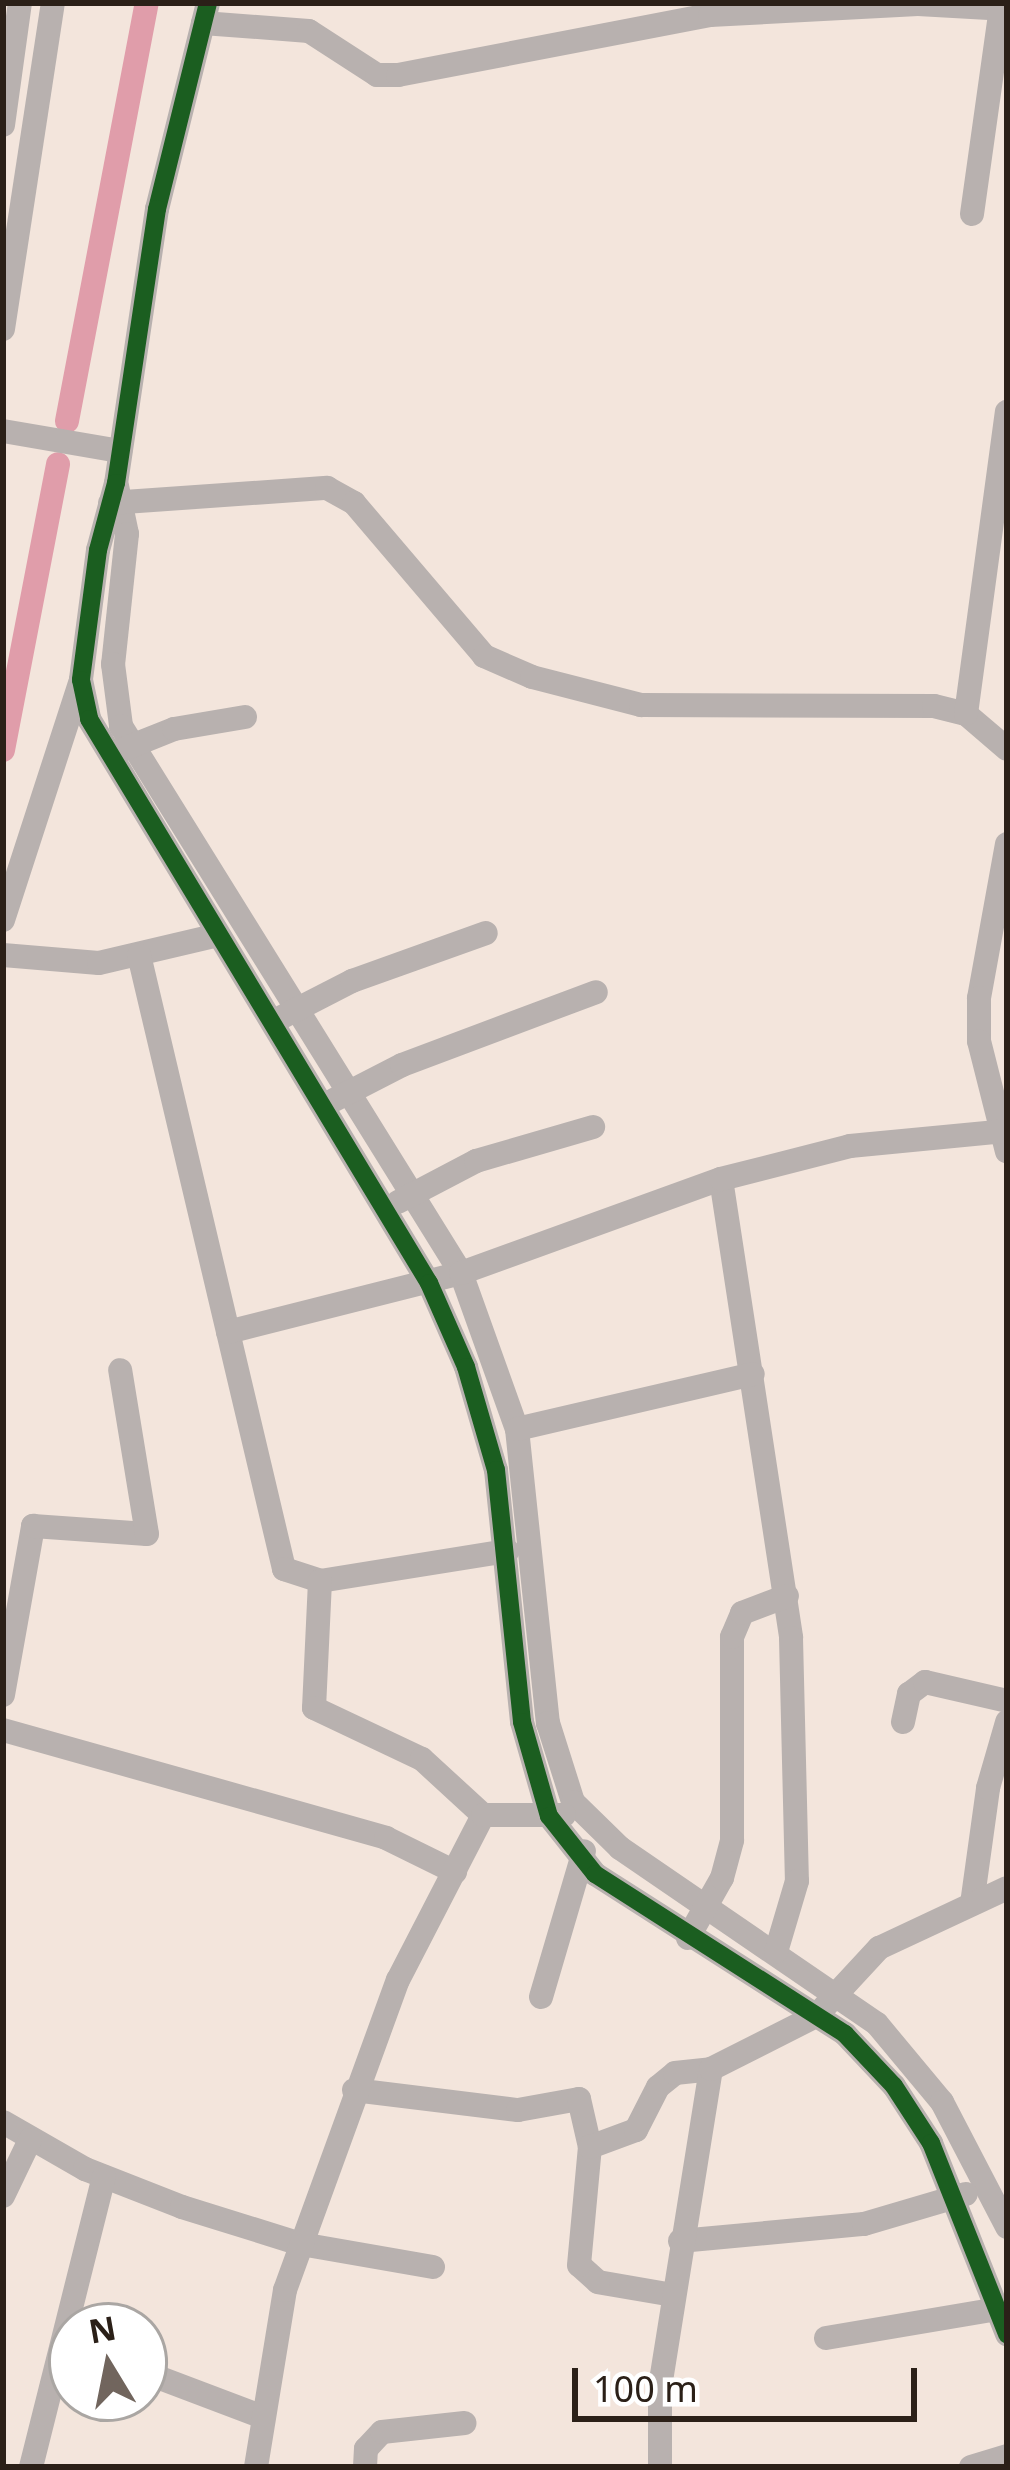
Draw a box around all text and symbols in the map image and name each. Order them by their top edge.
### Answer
north arrow [48,2302,168,2422]
text: N [85,2305,119,2353]
scale bar [578,2344,923,2418]
text: 100 m [593,2364,698,2413]

